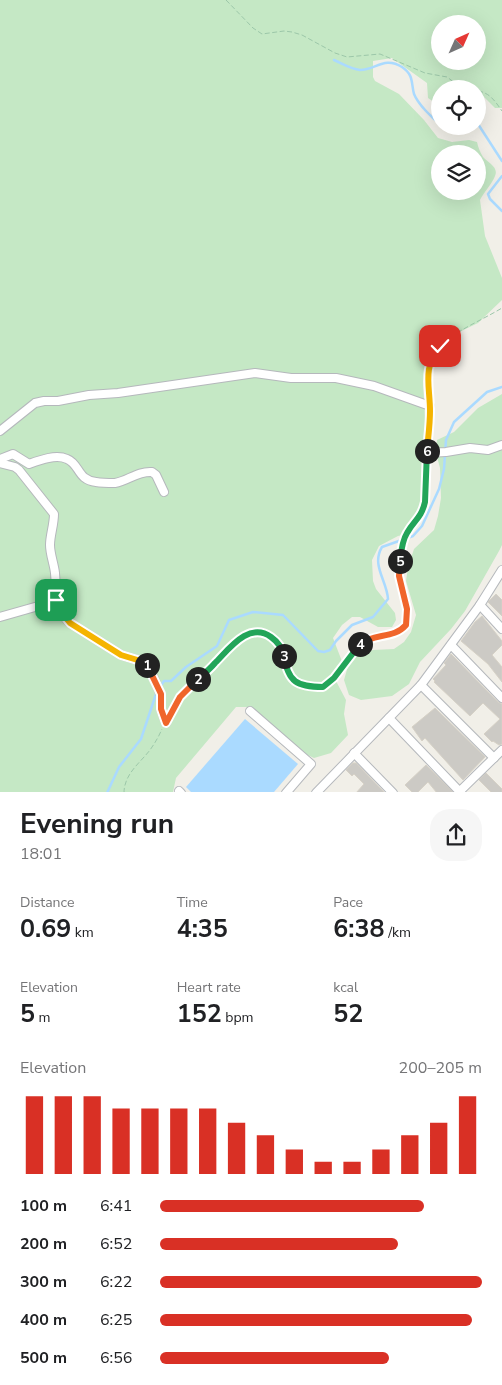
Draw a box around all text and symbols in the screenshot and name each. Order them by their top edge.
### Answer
north arrow [431,15,486,70]
map controls [431,15,486,200]
button: locate [431,80,486,135]
button: layers [431,145,486,200]
pin [419,325,461,367]
icon: check [426,332,454,360]
pin: 6 [414,438,440,464]
text: 6 [423,442,432,461]
pin: 5 [388,548,412,574]
text: 5 [396,552,405,571]
pin [35,579,77,621]
icon: arrive [42,586,70,614]
pin: 4 [348,632,372,656]
text: 4 [356,635,365,654]
pin: 3 [272,644,296,668]
text: 3 [280,647,289,666]
pin: 1 [134,652,160,678]
text: 1 [143,656,152,675]
pin: 2 [186,666,210,692]
text: 2 [194,670,203,689]
text: Evening run [20,805,174,843]
button: share [430,809,482,861]
text: 18:01 [20,843,62,865]
text: Distance [20,893,74,912]
text: Time [177,893,208,912]
text: Pace [333,893,363,912]
text: 0.69 [20,912,71,946]
text: 4:35 [177,912,228,946]
text: 6:38 [333,912,385,946]
text: km [71,923,94,942]
text: /km [385,923,411,942]
text: Elevation [20,978,78,997]
text: Heart rate [177,978,241,997]
text: kcal [333,978,358,997]
text: 5 [20,997,35,1031]
text: 152 [177,997,222,1031]
text: 52 [333,997,363,1031]
text: m [35,1008,51,1027]
text: bpm [222,1008,254,1027]
text: Elevation [20,1057,86,1079]
text: 200–205 m [399,1057,482,1079]
text: 100 m [20,1195,67,1217]
text: 6:41 [100,1195,132,1217]
text: 200 m [20,1233,67,1255]
text: 6:52 [100,1233,132,1255]
text: 300 m [20,1271,67,1293]
text: 6:22 [100,1271,132,1293]
text: 400 m [20,1309,67,1331]
text: 6:25 [100,1309,132,1331]
text: 500 m [20,1347,67,1369]
text: 6:56 [100,1347,132,1369]

